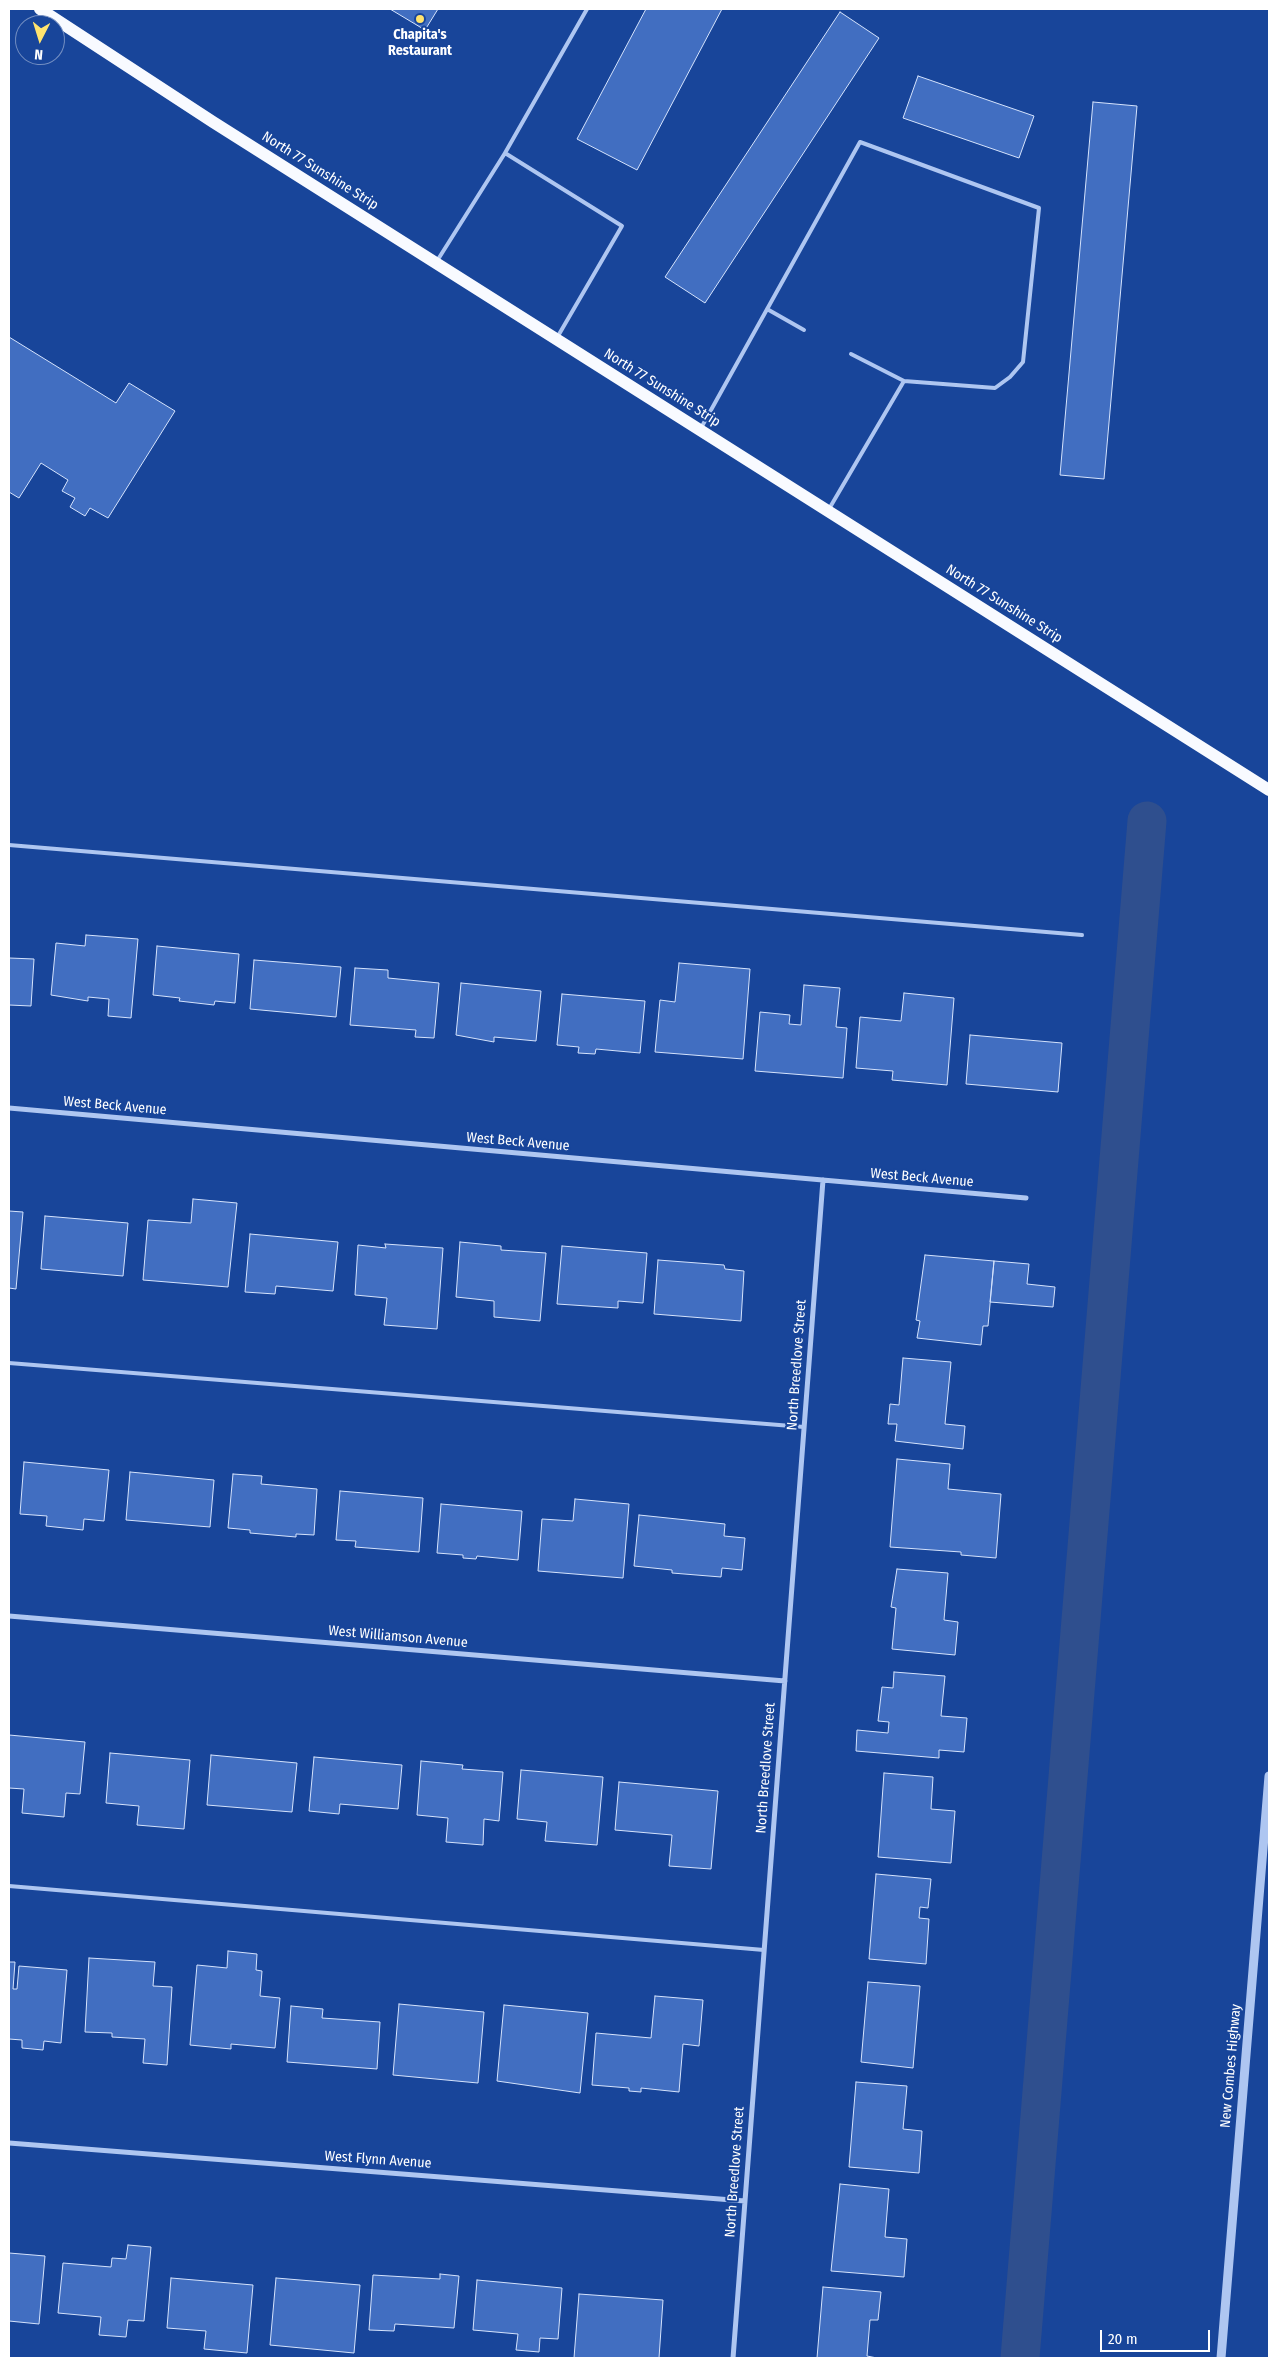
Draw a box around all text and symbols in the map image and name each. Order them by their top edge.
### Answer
marker: Chapita's Restaurant [414,13,426,25]
north arrow [15,15,65,65]
place label: Chapita's Restaurant [388,27,452,59]
text: N [34,46,44,63]
street label: North 77 Sunshine Strip [259,128,381,214]
street label: North 77 Sunshine Strip [601,345,723,431]
street label: North 77 Sunshine Strip [943,561,1065,647]
street label: West Beck Avenue [63,1093,167,1119]
street label: West Beck Avenue [466,1129,570,1155]
street label: West Beck Avenue [870,1165,974,1191]
street label: North Breedlove Street [784,1299,810,1431]
street label: West Williamson Avenue [328,1623,468,1651]
street label: North Breedlove Street [753,1702,779,1834]
street label: New Combes Highway [1217,2003,1245,2129]
street label: North Breedlove Street [722,2106,748,2238]
street label: West Flynn Avenue [324,2148,432,2172]
scale bar [1103,2320,1213,2352]
text: 20 m [1108,2330,1138,2348]

